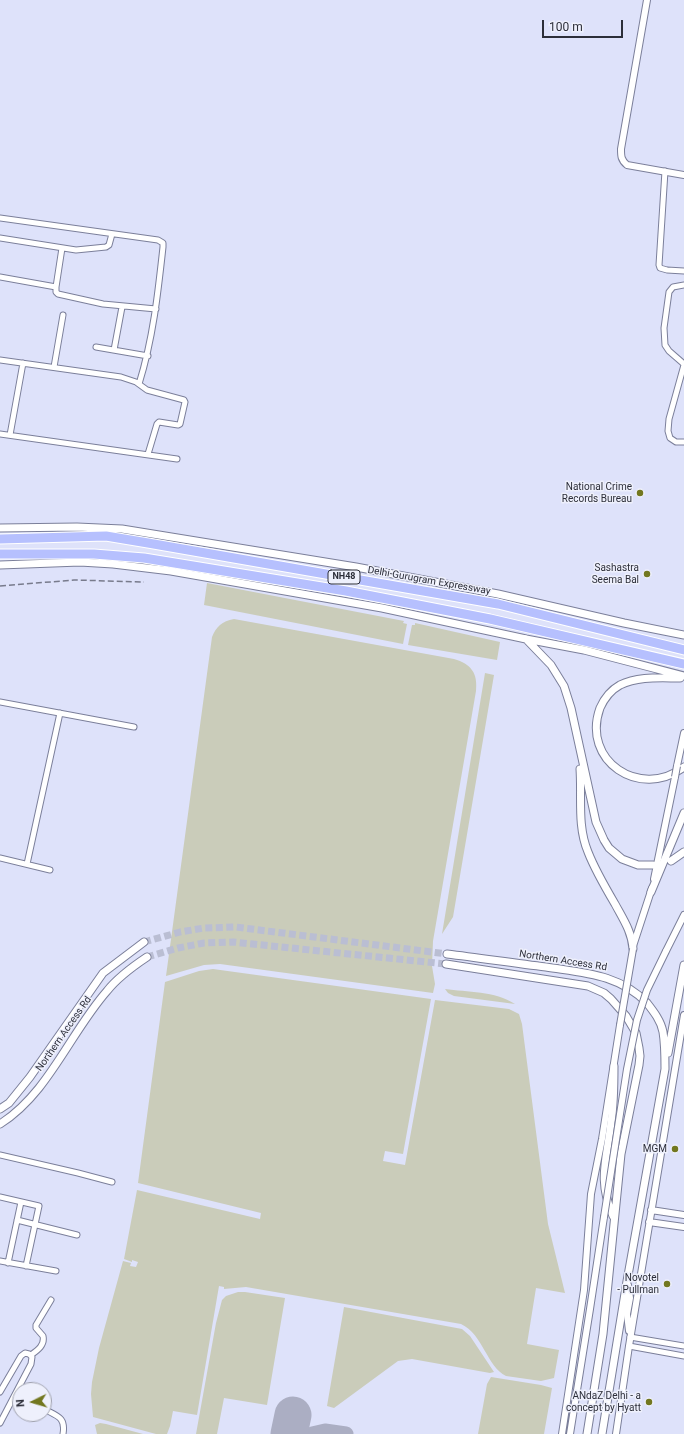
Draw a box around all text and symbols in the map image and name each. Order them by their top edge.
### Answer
scale bar [544,12,625,38]
text: 100 m [549,20,583,34]
place label: National Crime Records Bureau [562,481,632,504]
marker: National Crime Records Bureau [635,488,645,498]
place label: Sashastra Seema Bal [592,562,639,586]
street label: Delhi-Gurugram Expressway [367,564,491,598]
marker: Sashastra Seema Bal [642,569,652,579]
road number: NH48 [328,570,360,584]
street label: Northern Access Rd [518,948,608,974]
street label: Northern Access Rd [34,994,94,1074]
place label: MGM [643,1143,667,1155]
marker: MGM [670,1144,680,1154]
place label: Novotel - Pullman [617,1272,659,1296]
marker: Novotel - Pullman [662,1279,672,1289]
north arrow [12,1382,52,1422]
place label: ANdaZ Delhi - a concept by Hyatt [566,1390,641,1414]
marker: ANdaZ Delhi - a concept by Hyatt [644,1397,654,1407]
text: N [14,1399,27,1407]

